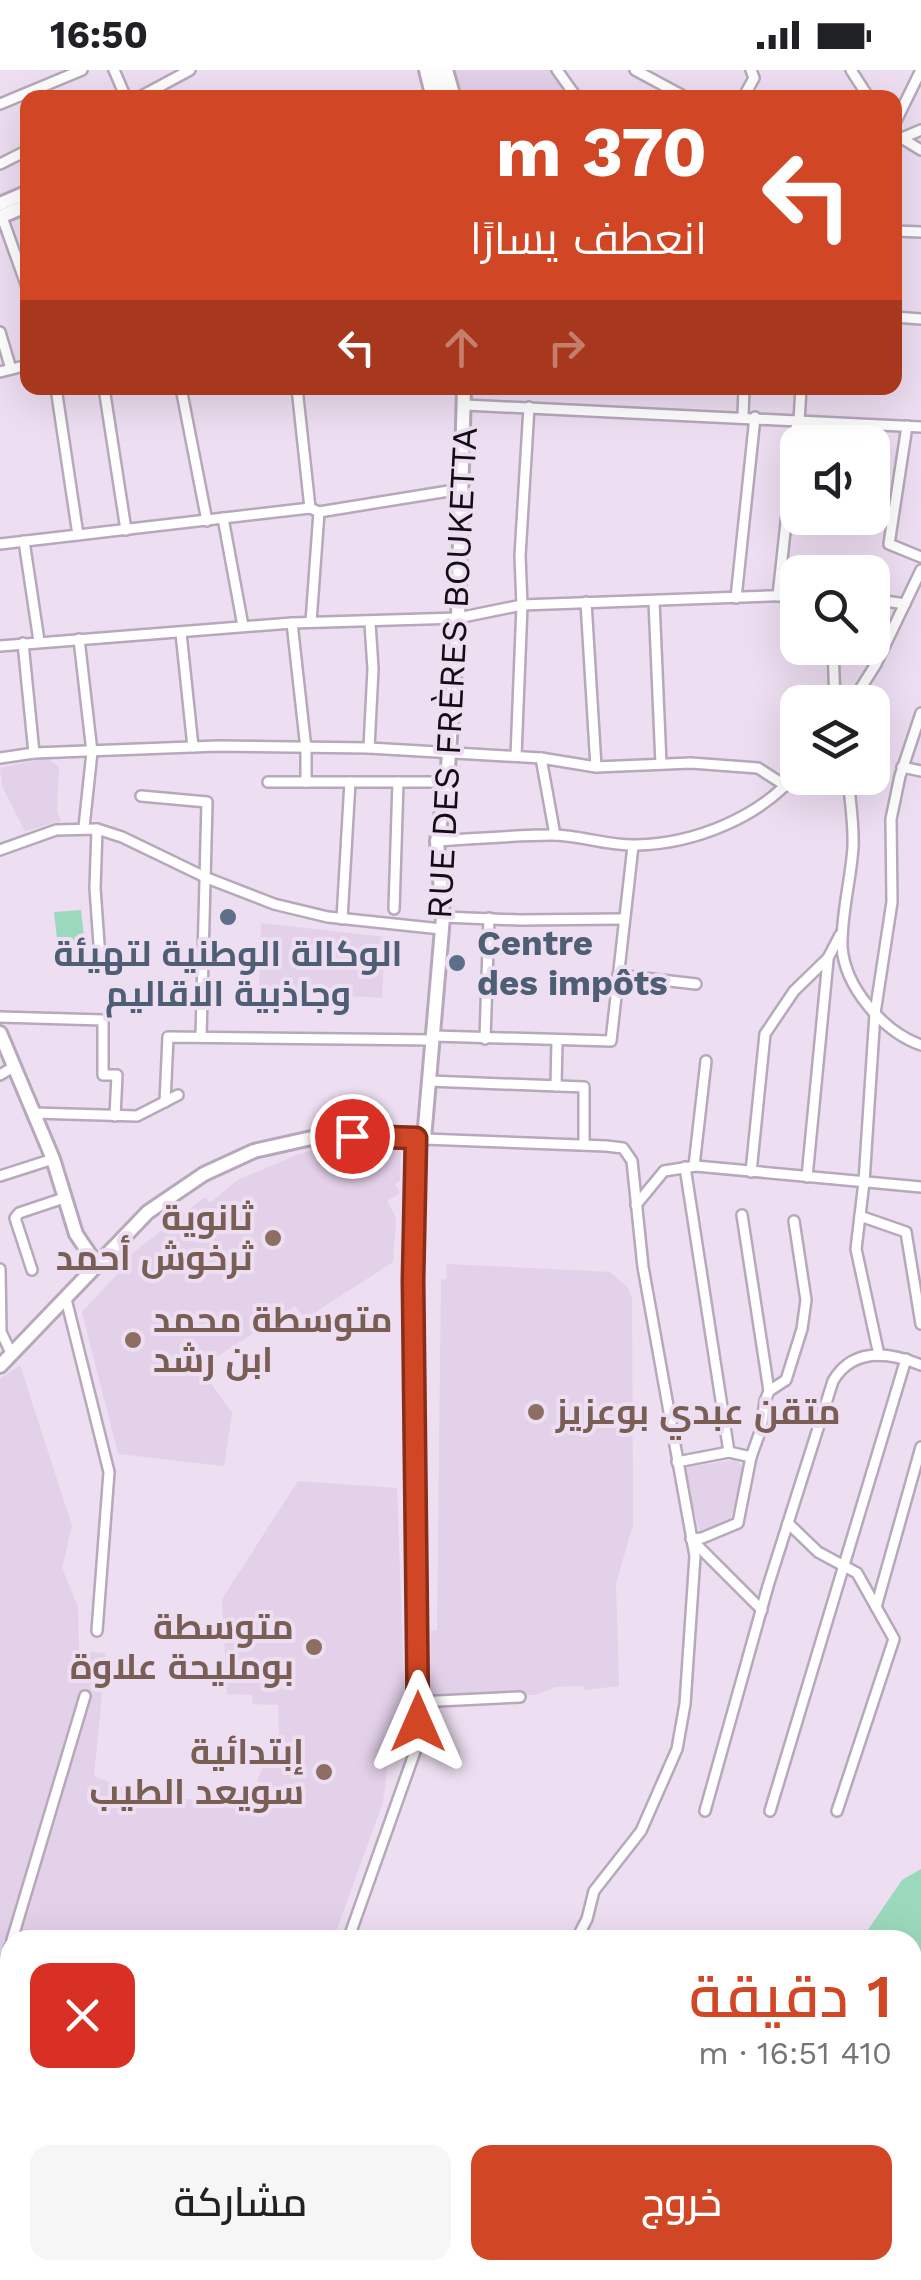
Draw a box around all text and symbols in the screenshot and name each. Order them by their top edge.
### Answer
text: 16:50 [50,13,148,57]
text: 370 m [496,111,707,193]
icon: left [742,130,872,260]
text: انعطف يسارًا [470,212,707,265]
icon: left [329,320,384,375]
icon: ahead [434,320,489,375]
icon: right [539,320,594,375]
map controls [780,425,890,795]
button: sound [780,425,890,535]
street label: RUE DES FRÈRES BOUKETTA [418,426,486,920]
button: search [780,555,890,665]
button: layers [780,685,890,795]
marker: الوكالة الوطنية لتهيئة وجاذبية الاقاليم [217,906,239,928]
place label: Centre des impôts [477,922,668,1004]
place label: الوكالة الوطنية لتهيئة وجاذبية الاقاليم [53,933,403,1018]
marker: Centre des impôts [446,952,468,974]
pin [310,1094,395,1179]
icon: arrive [325,1109,380,1164]
place label: ثانوية ثرخوش أحمد [56,1197,254,1279]
marker: ثانوية ثرخوش أحمد [262,1227,284,1249]
place label: متوسطة محمد ابن رشد [153,1299,393,1381]
marker: متوسطة محمد ابن رشد [122,1329,144,1351]
place label: متقن عبدي بوعزيز [555,1391,841,1440]
marker: متقن عبدي بوعزيز [525,1401,547,1423]
place label: متوسطة بومليحة علاوة [70,1606,294,1688]
marker: متوسطة بومليحة علاوة [303,1636,325,1658]
position arrow [366,1670,470,1774]
place label: إبتدائية سويعد الطيب [89,1731,304,1813]
marker: إبتدائية سويعد الطيب [313,1761,335,1783]
text: 1 دقيقة [689,1961,892,2032]
button: close [30,1963,135,2068]
text: 410 m · 16:51 [698,2034,892,2072]
button: مشاركة [30,2145,451,2260]
button: خروج [471,2145,892,2260]

